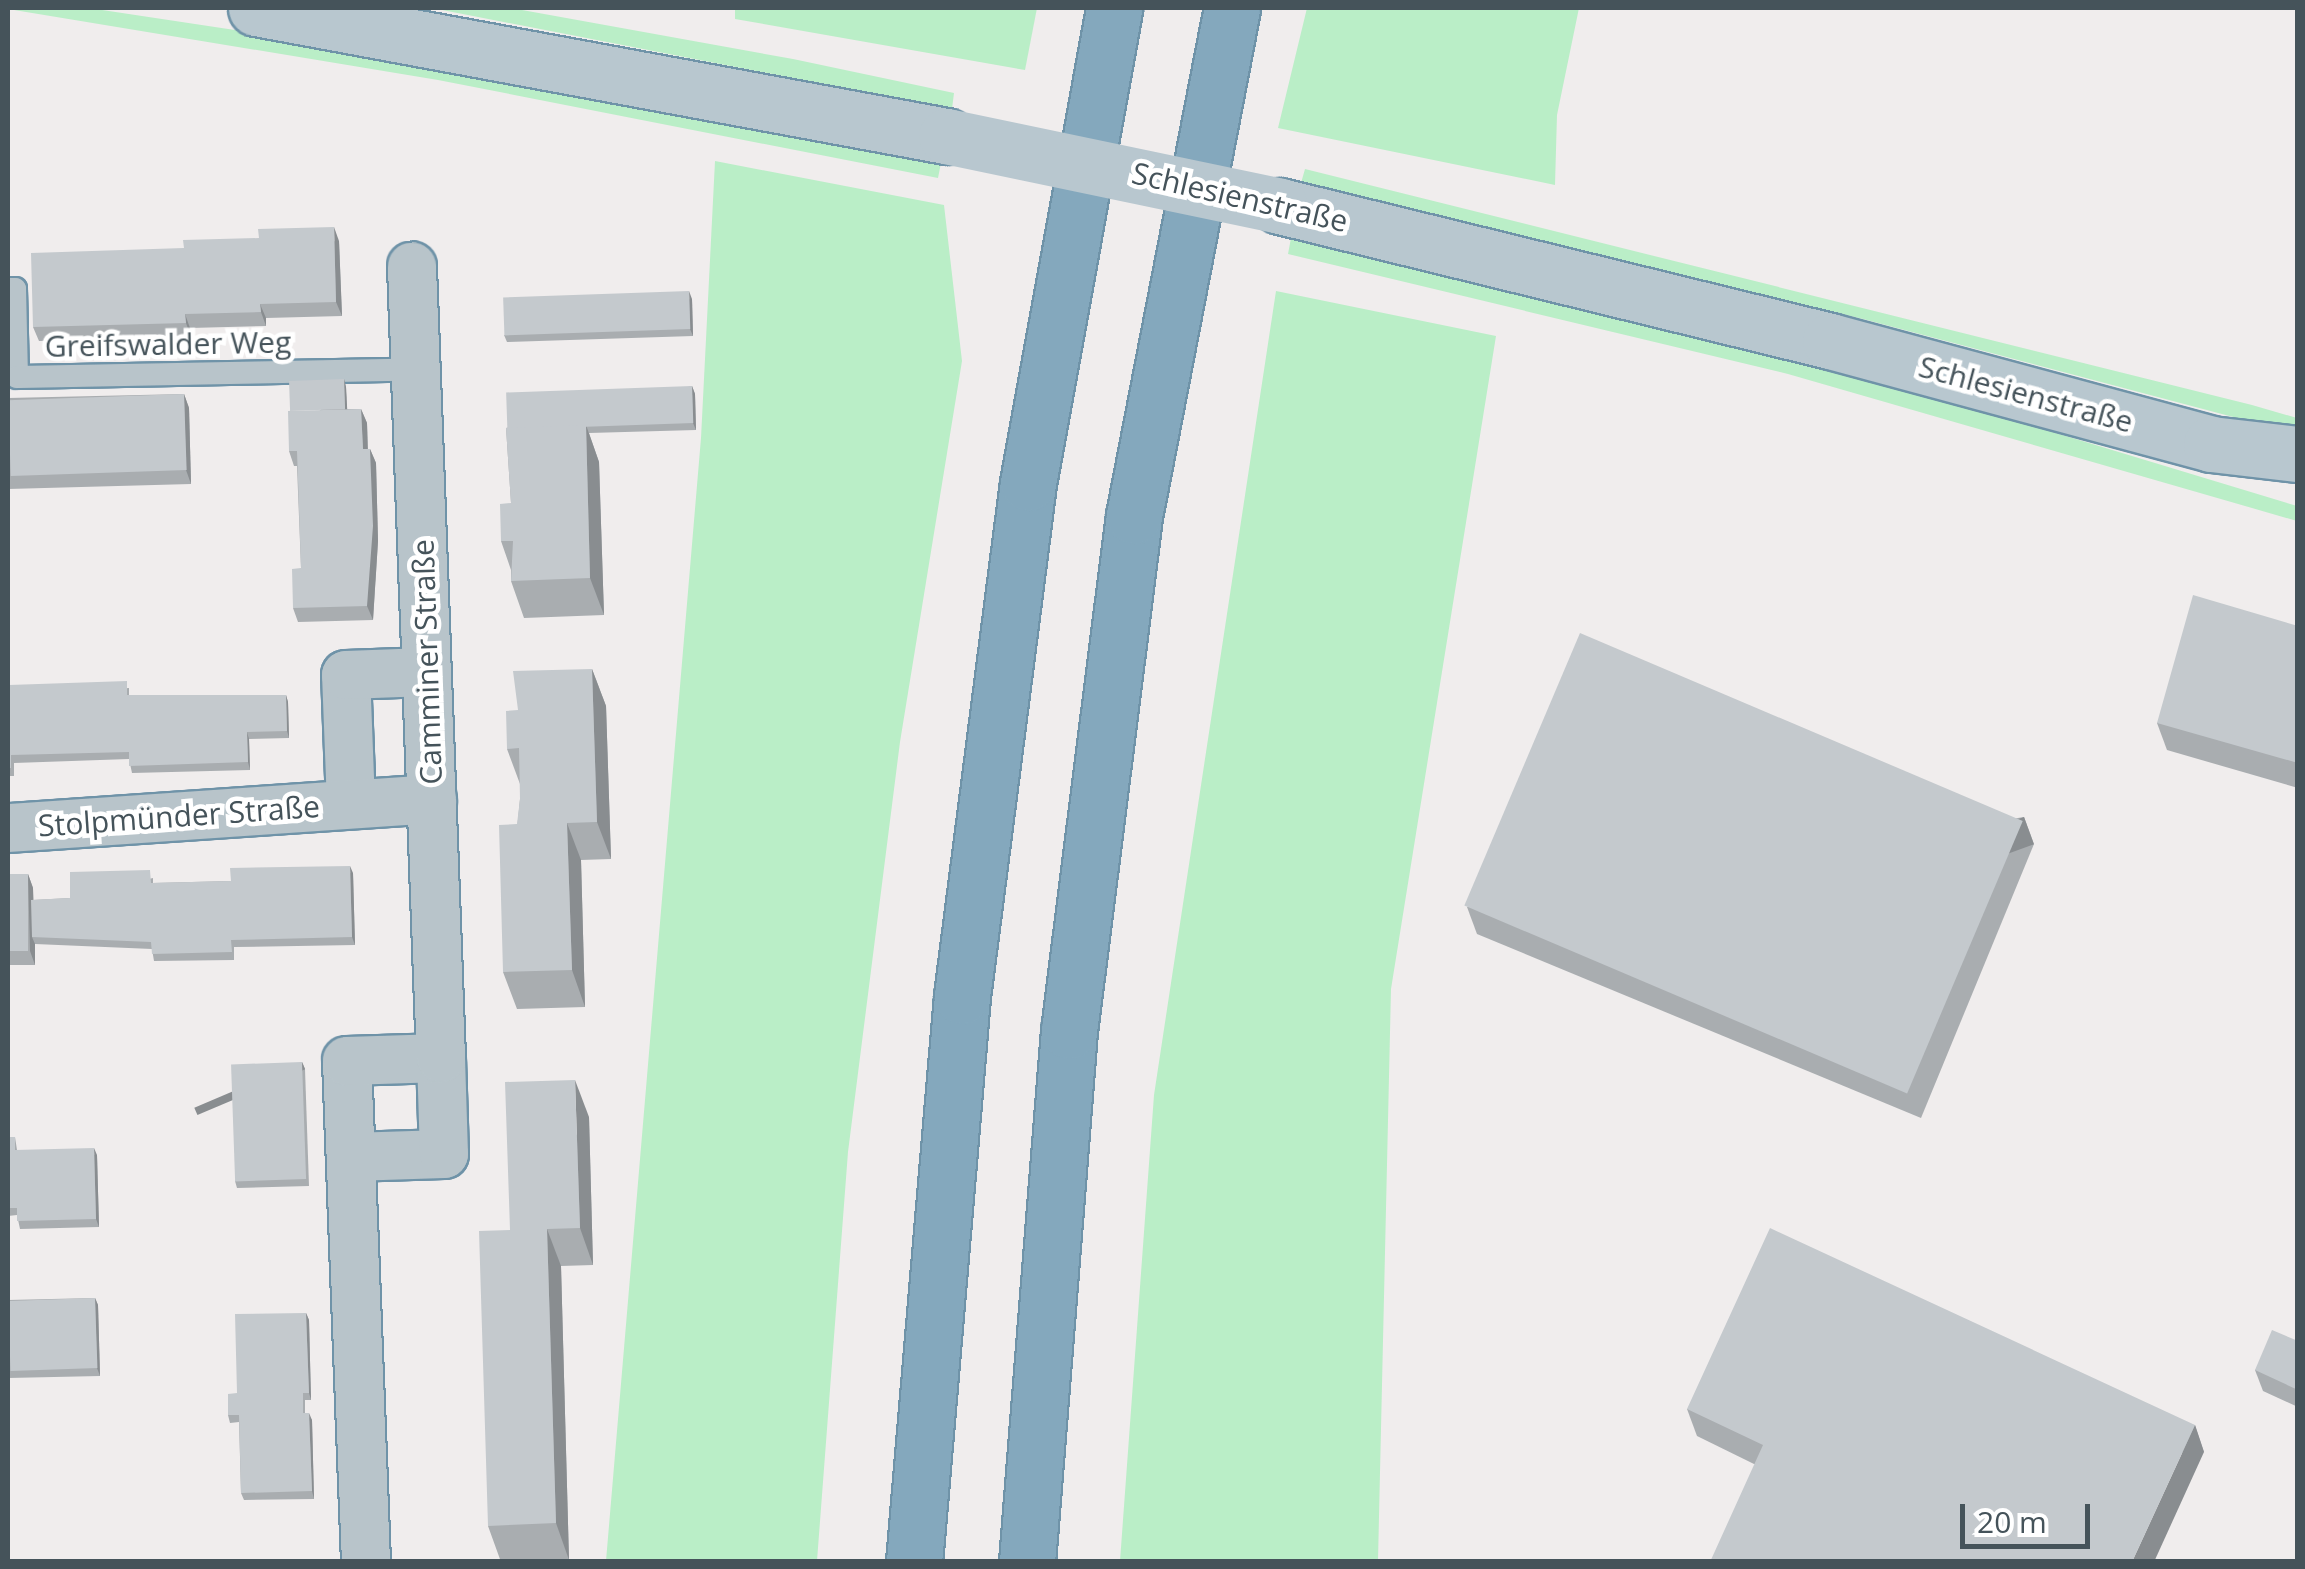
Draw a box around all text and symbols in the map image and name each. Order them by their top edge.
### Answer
street label: Schlesienstraße [1129,155,1351,239]
street label: Greifswalder Weg [44,324,292,364]
street label: Schlesienstraße [1915,348,2137,440]
street label: Camminer Straße [405,539,449,785]
street label: Stolpmünder Straße [37,788,321,844]
scale bar [1965,1484,2095,1546]
text: 20 m [1977,1501,2047,1542]

